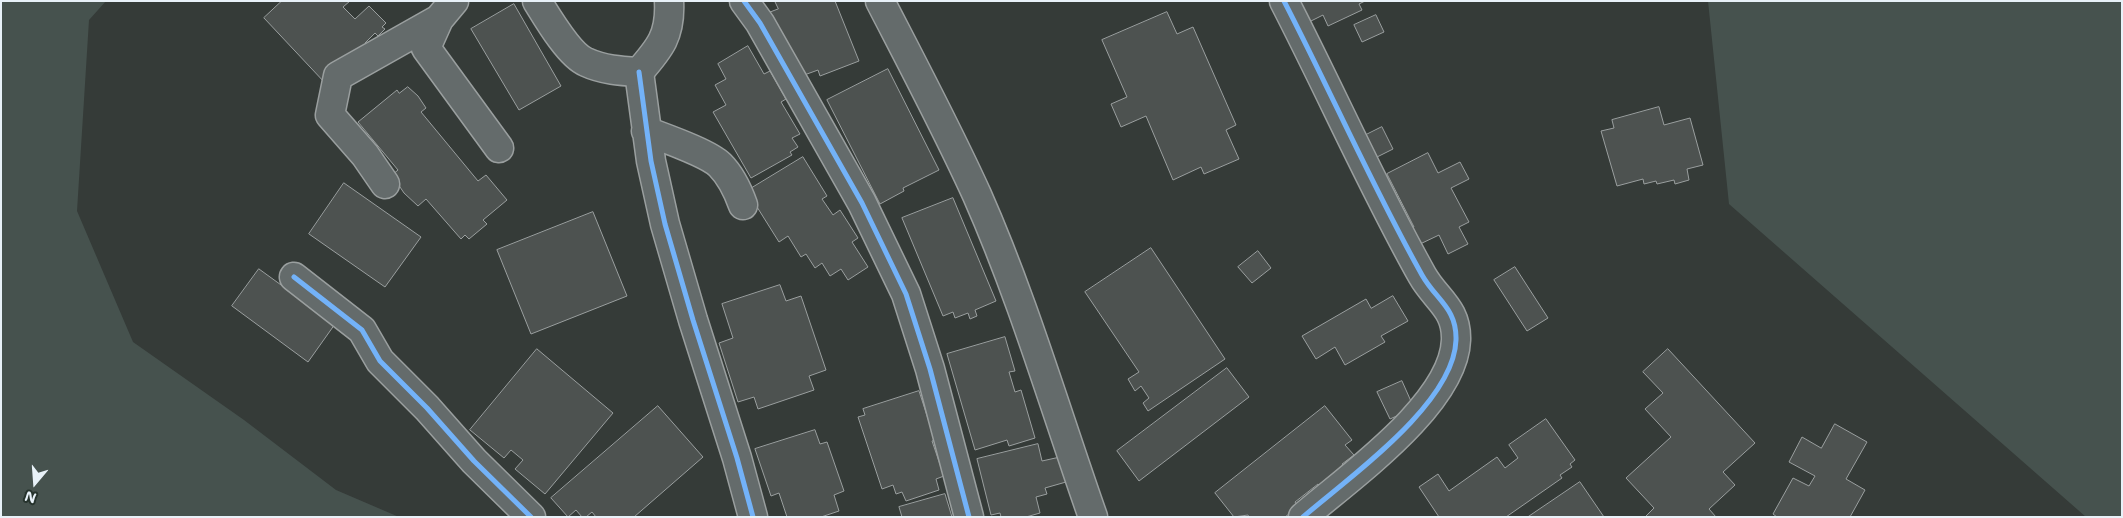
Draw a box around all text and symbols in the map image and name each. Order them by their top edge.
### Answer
north arrow [10,458,60,508]
text: N [22,487,38,508]

